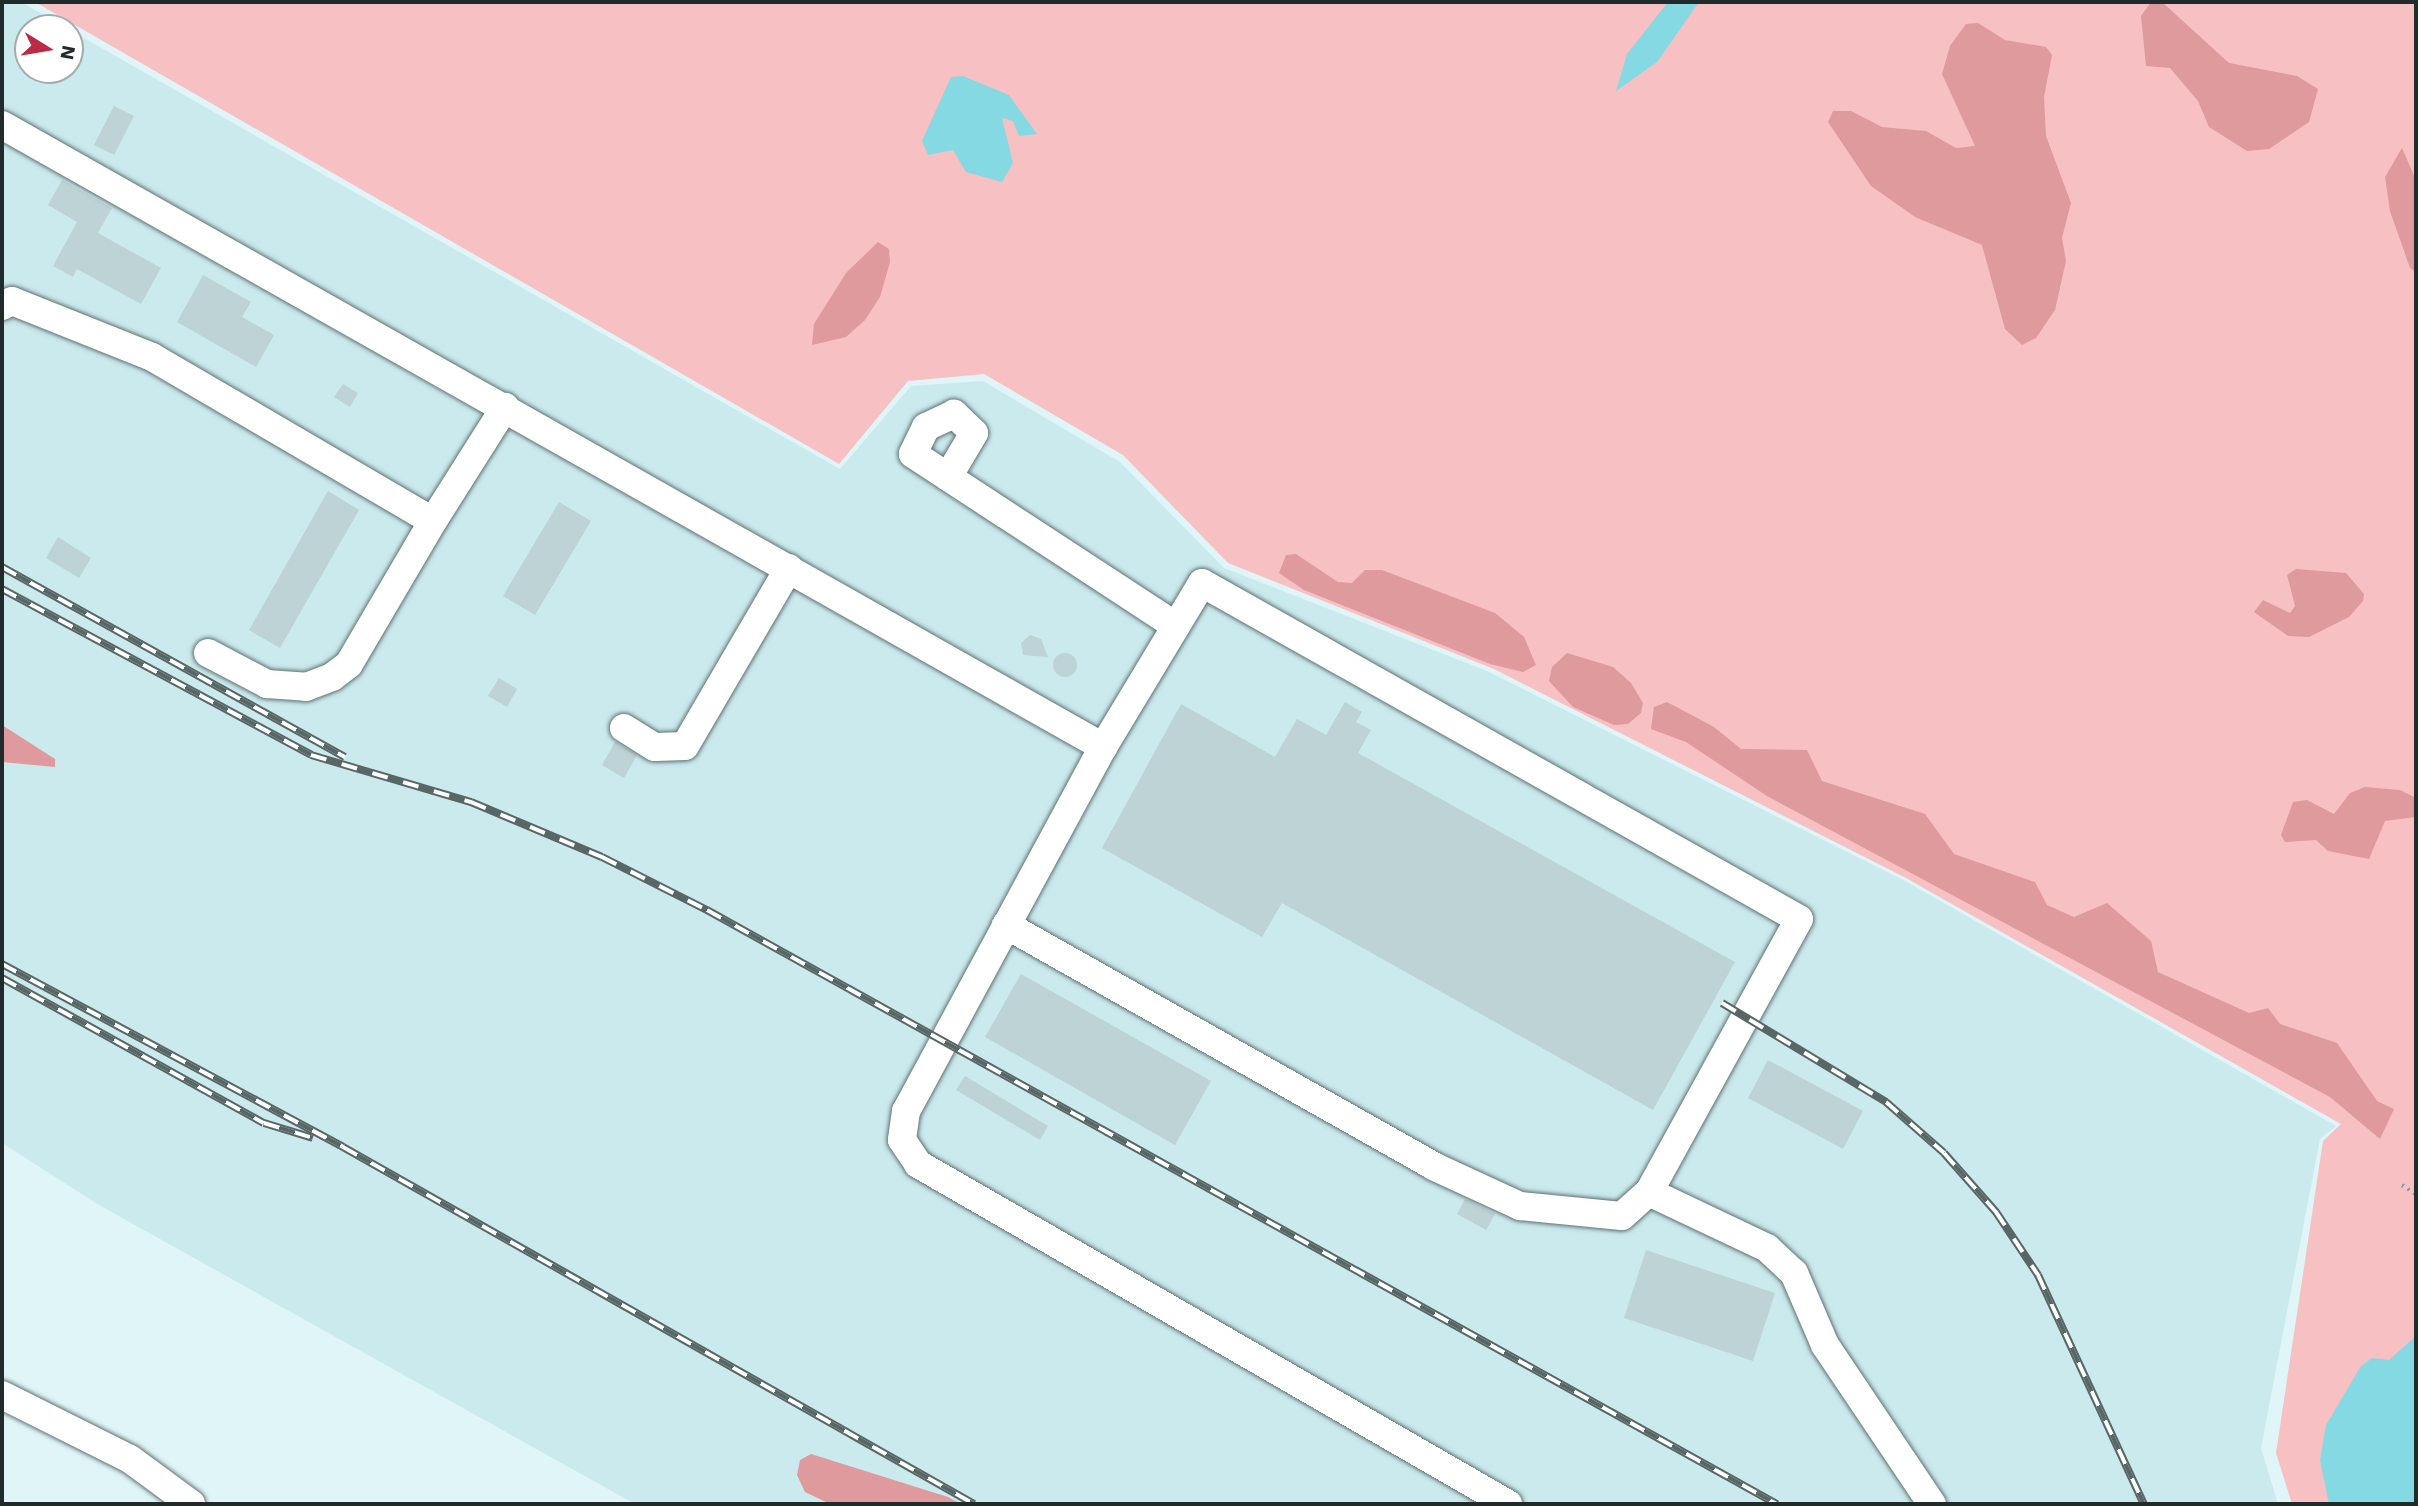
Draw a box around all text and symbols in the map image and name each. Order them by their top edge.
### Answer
north arrow [14,14,84,84]
text: N [56,44,81,62]

